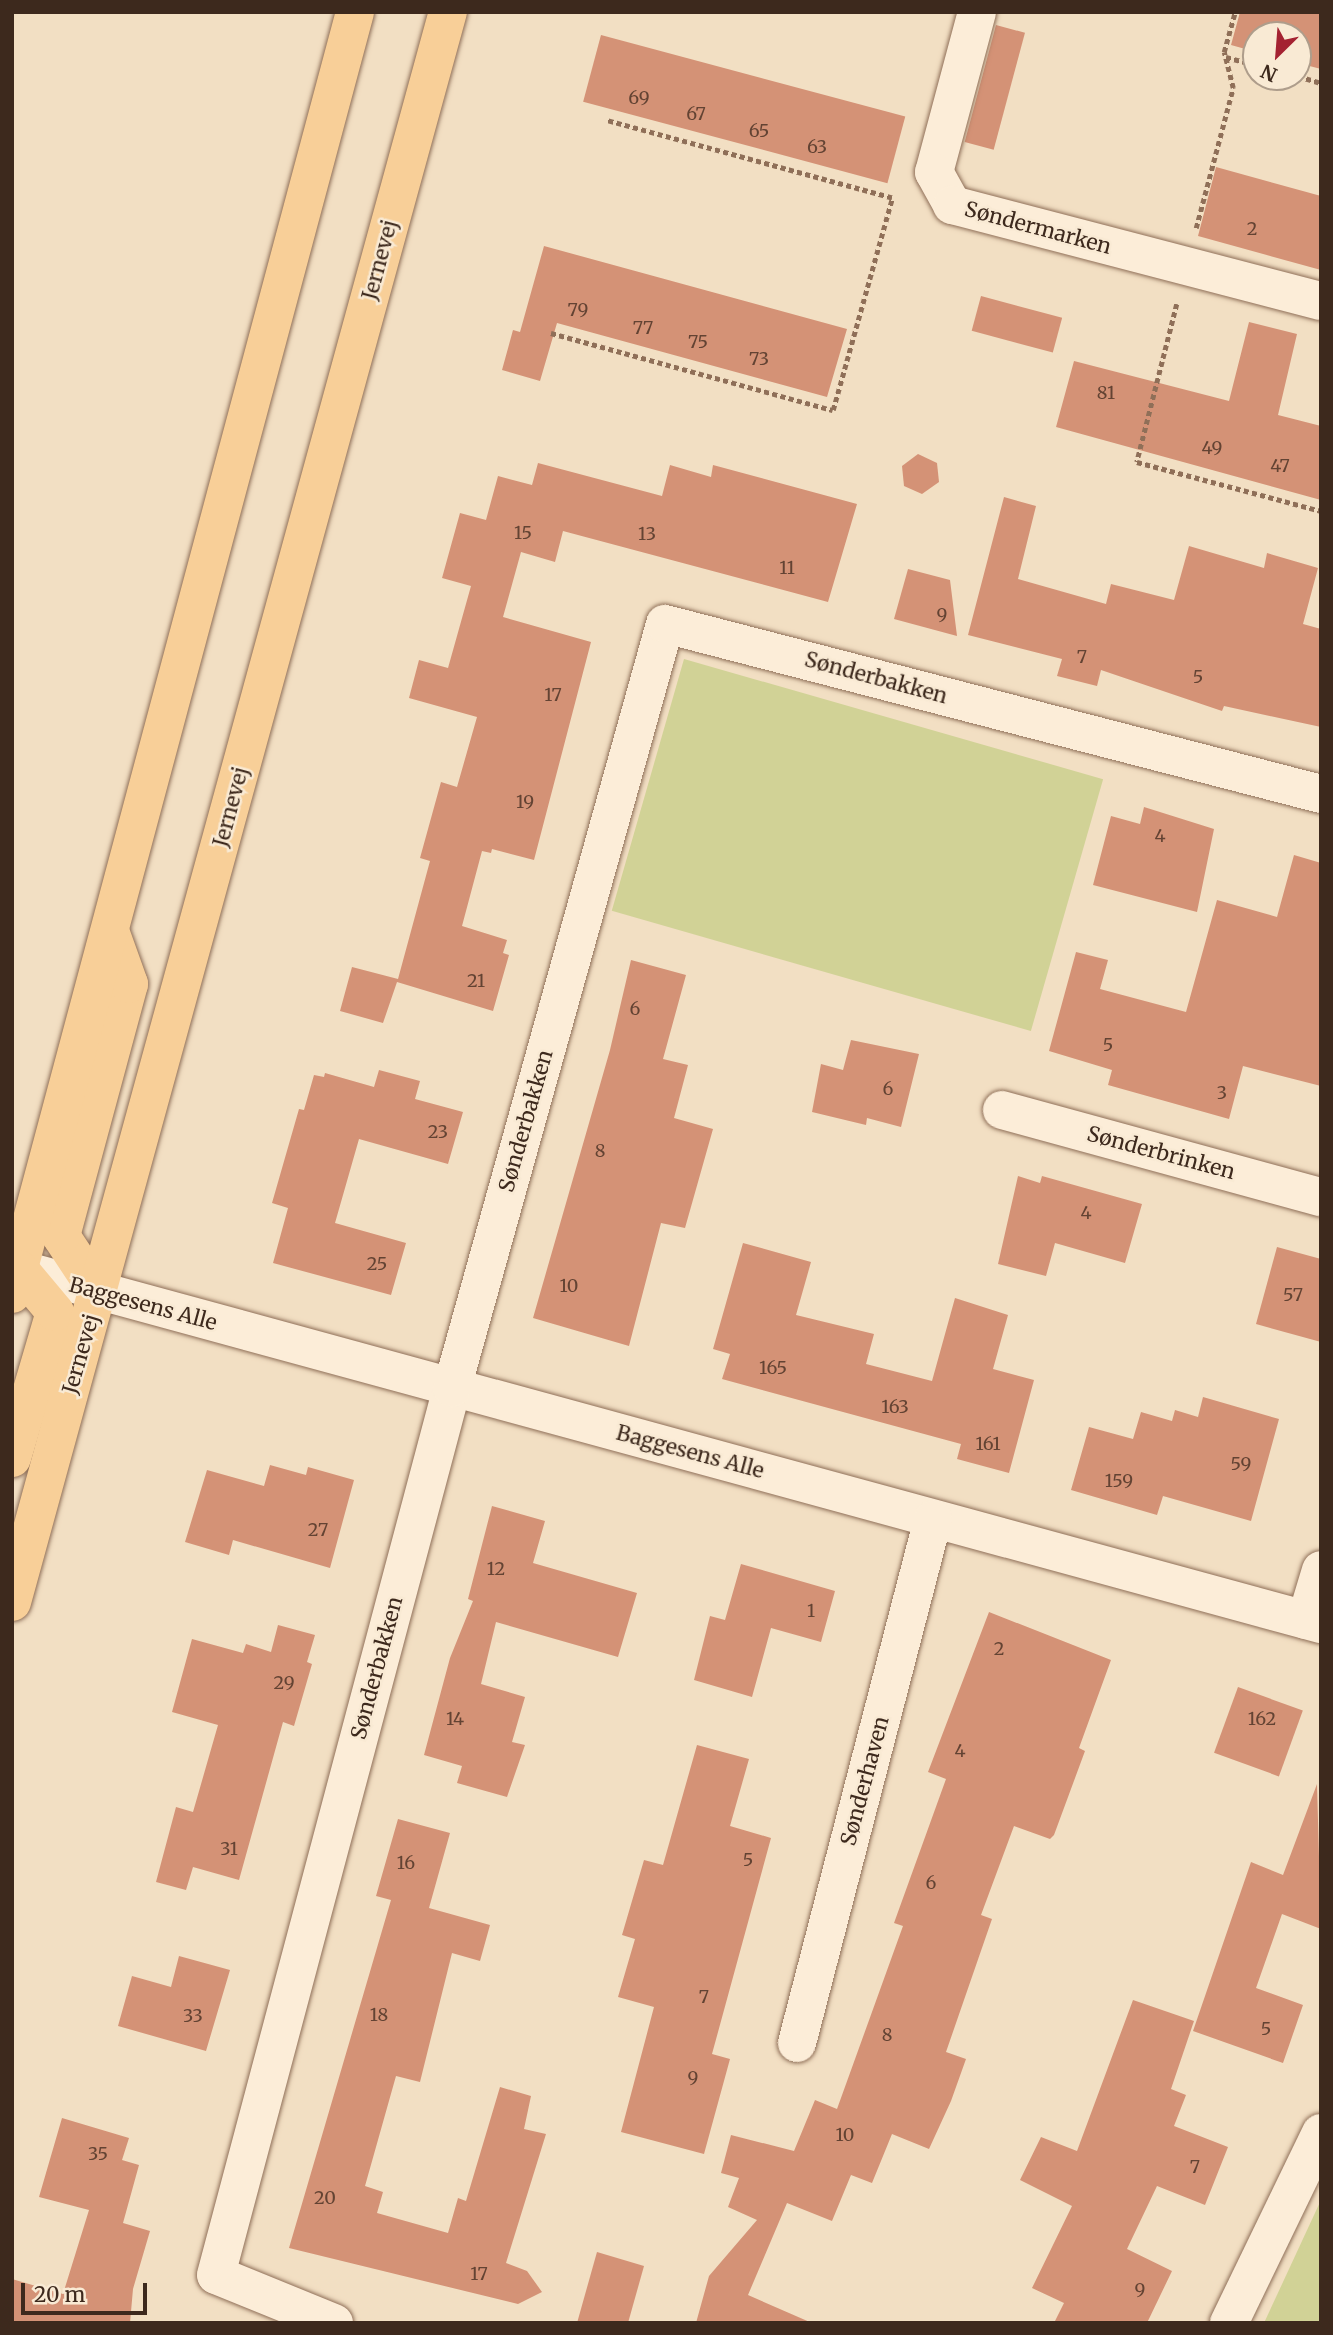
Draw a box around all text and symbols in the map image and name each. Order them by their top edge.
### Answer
north arrow [1242,21,1312,91]
text: N [1257,59,1281,87]
house number: 69 [628,87,650,109]
house number: 67 [686,103,706,125]
house number: 65 [749,120,769,142]
house number: 63 [807,136,827,158]
street label: Søndermarken [962,196,1114,260]
street label: Jernevej [357,217,403,303]
house number: 2 [1247,218,1257,240]
house number: 79 [568,299,588,321]
house number: 77 [633,317,653,339]
house number: 75 [688,331,708,353]
house number: 73 [749,348,769,370]
house number: 81 [1097,382,1115,404]
house number: 49 [1202,437,1222,459]
house number: 47 [1270,455,1290,477]
house number: 15 [514,522,532,544]
house number: 13 [638,523,656,545]
house number: 11 [779,557,795,579]
house number: 9 [937,604,947,626]
house number: 7 [1077,646,1087,668]
street label: Sønderbakken [802,647,950,709]
house number: 5 [1193,666,1203,688]
house number: 17 [544,684,562,706]
street label: Jernevej [208,764,254,850]
house number: 19 [516,791,534,813]
house number: 4 [1154,825,1166,847]
house number: 21 [467,970,485,992]
house number: 6 [630,998,640,1020]
house number: 5 [1103,1034,1113,1056]
street label: Sønderbakken [494,1047,558,1195]
house number: 6 [883,1078,893,1100]
house number: 3 [1217,1082,1227,1104]
house number: 23 [428,1121,448,1143]
street label: Sønderbrinken [1084,1121,1238,1185]
house number: 8 [595,1140,605,1162]
house number: 4 [1080,1202,1092,1224]
house number: 25 [367,1253,387,1275]
street label: Baggesens Alle [66,1272,220,1336]
house number: 10 [560,1275,578,1297]
house number: 57 [1283,1284,1303,1306]
street label: Jernevej [58,1311,104,1397]
house number: 165 [759,1357,787,1379]
house number: 163 [881,1396,909,1418]
street label: Baggesens Alle [613,1420,767,1484]
house number: 161 [975,1433,1001,1455]
house number: 59 [1231,1453,1251,1475]
house number: 159 [1105,1470,1133,1492]
house number: 27 [308,1519,328,1541]
house number: 12 [487,1558,505,1580]
street label: Sønderbakken [346,1594,408,1742]
house number: 1 [807,1600,815,1622]
house number: 2 [994,1638,1004,1660]
house number: 29 [273,1672,295,1694]
house number: 14 [446,1708,464,1730]
house number: 162 [1248,1708,1276,1730]
street label: Sønderhaven [836,1713,894,1849]
house number: 4 [954,1740,966,1762]
house number: 31 [220,1838,238,1860]
house number: 5 [743,1849,753,1871]
house number: 16 [397,1852,415,1874]
house number: 6 [926,1872,936,1894]
house number: 7 [699,1986,709,2008]
house number: 18 [370,2004,388,2026]
house number: 33 [183,2005,203,2027]
house number: 5 [1261,2018,1271,2040]
house number: 8 [882,2024,892,2046]
house number: 9 [688,2067,698,2089]
house number: 10 [836,2124,854,2146]
house number: 35 [88,2143,108,2165]
house number: 7 [1190,2156,1200,2178]
house number: 20 [314,2187,336,2209]
house number: 17 [470,2263,488,2285]
scale bar [24,2268,150,2312]
house number: 9 [1135,2279,1145,2301]
text: 20 m [34,2281,85,2308]

